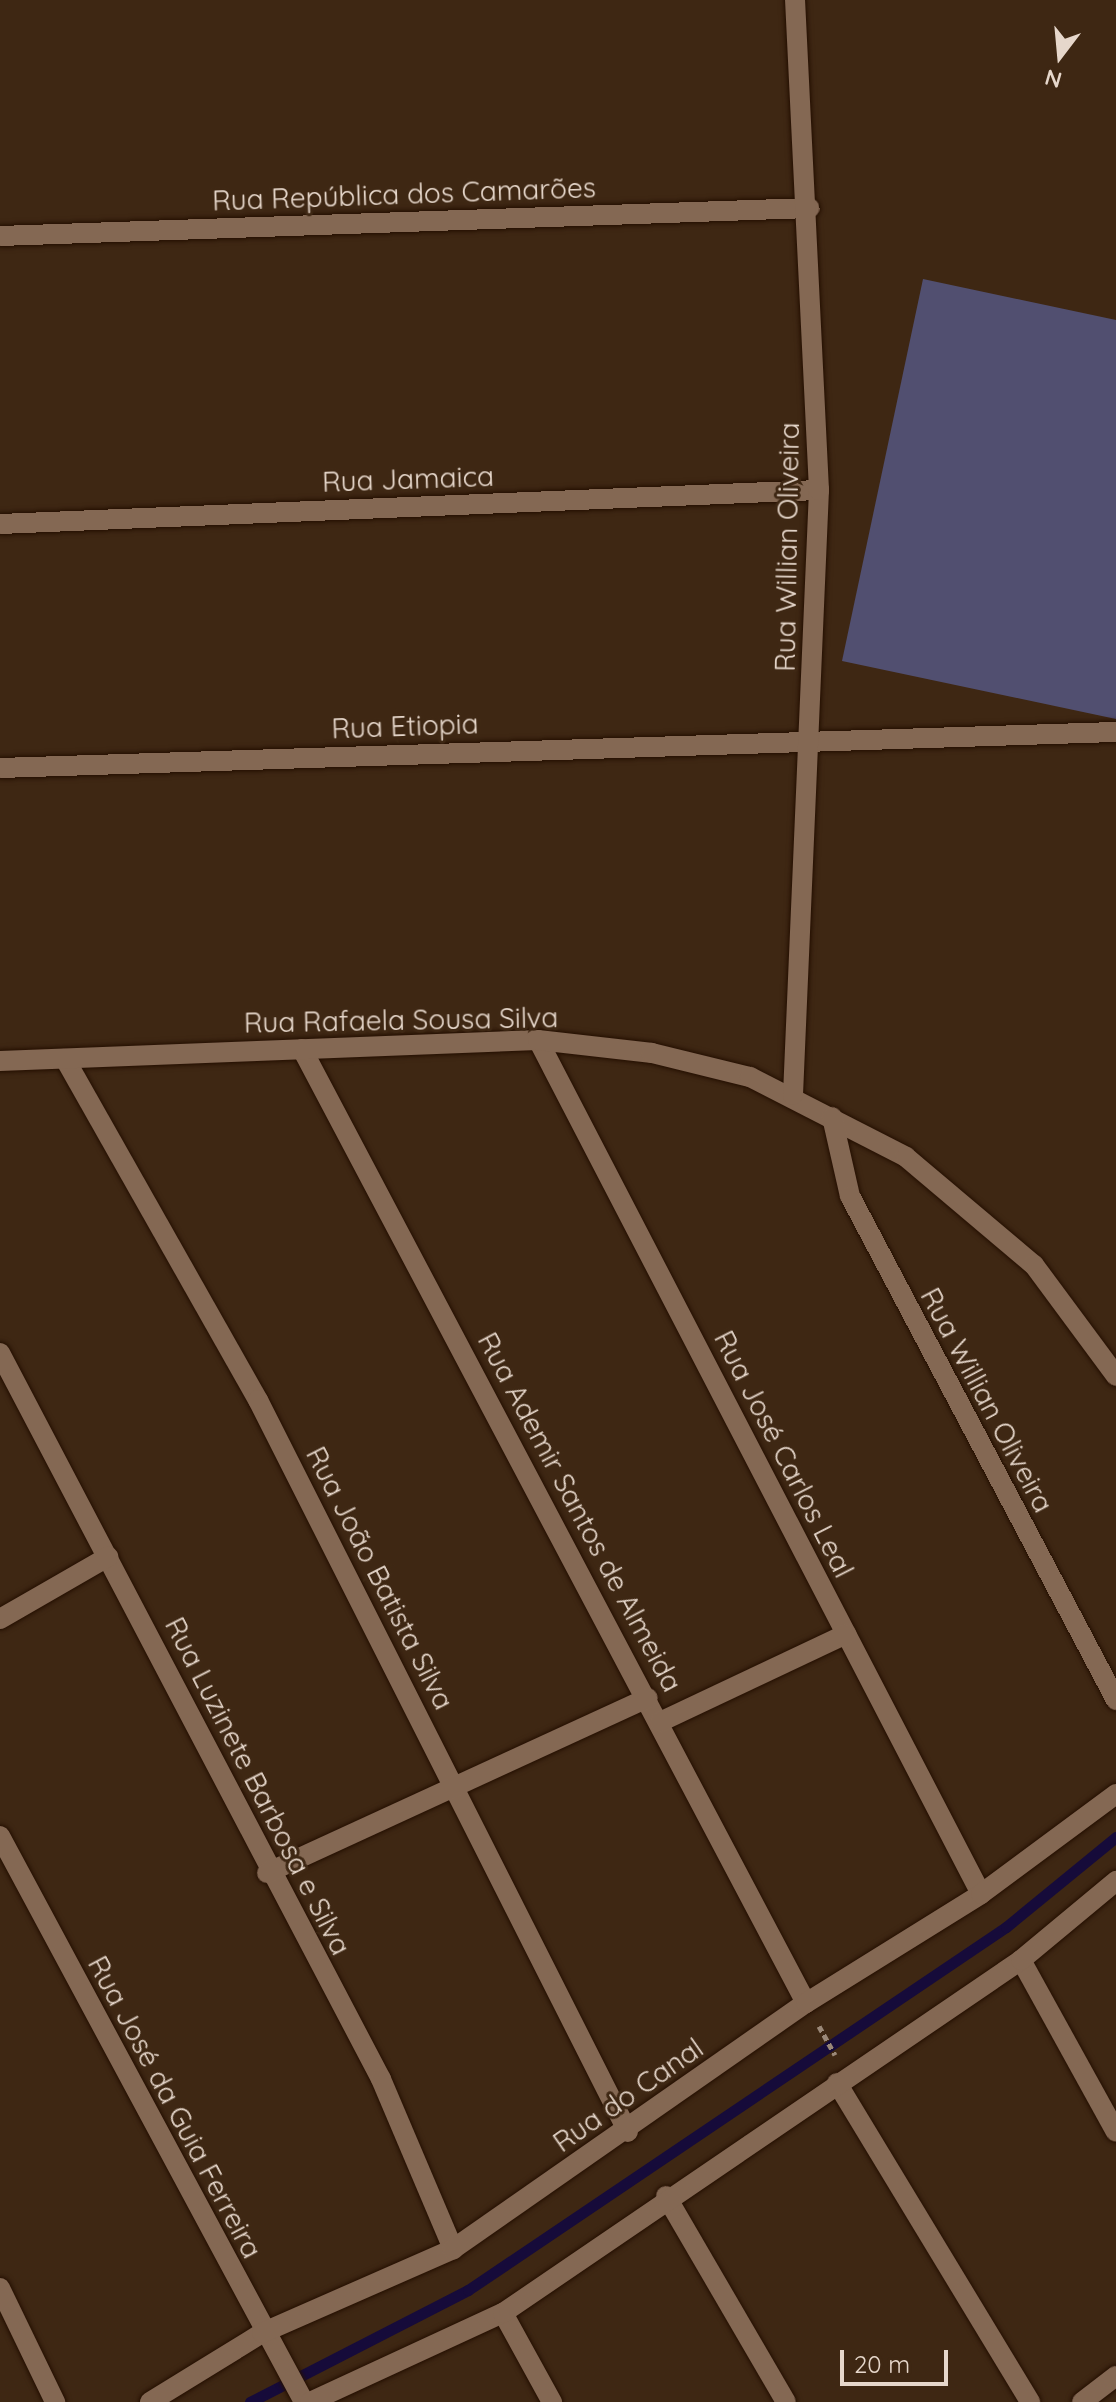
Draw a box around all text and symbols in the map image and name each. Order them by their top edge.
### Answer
north arrow [1020,16,1100,96]
text: N [1042,63,1065,95]
street label: Rua República dos Camarões [212,171,596,217]
street label: Rua Willian Oliveira [768,422,806,672]
street label: Rua Jamaica [321,459,495,499]
street label: Rua Etiopia [331,707,479,745]
street label: Rua Rafaela Sousa Silva [243,1000,559,1040]
street label: Rua Willian Oliveira [914,1282,1060,1518]
street label: Rua José Carlos Leal [707,1325,861,1583]
street label: Rua Ademir Santos de Almeida [471,1327,689,1697]
street label: Rua João Batista Silva [299,1441,461,1715]
street label: Rua Luzinete Barbosa e Silva [158,1612,358,1960]
street label: Rua José da Guia Ferreira [81,1950,269,2264]
street label: Rua do Canal [547,2031,709,2159]
scale bar [844,2334,952,2384]
text: 20 m [854,2349,910,2379]

